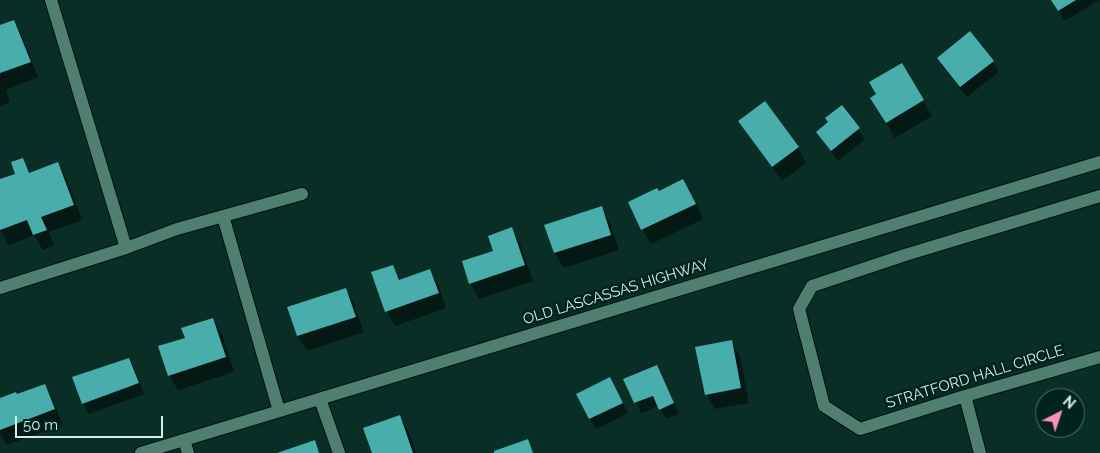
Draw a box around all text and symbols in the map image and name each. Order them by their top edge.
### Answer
street label: OLD LASCASSAS HIGHWAY [521,255,711,329]
street label: STRATFORD HALL CIRCLE [884,341,1066,413]
north arrow [1035,388,1085,438]
text: N [1060,393,1078,412]
scale bar [18,406,165,438]
text: 50 m [23,416,58,434]

